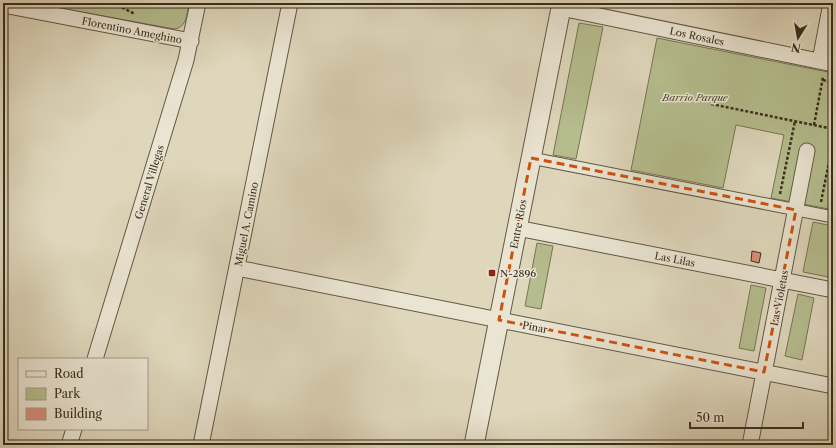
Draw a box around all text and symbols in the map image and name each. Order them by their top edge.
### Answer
street label: Florentino Ameghino [81,14,183,47]
north arrow [778,18,818,58]
street label: Los Rosales [668,24,725,49]
text: N [790,40,802,56]
park label: Barrio Parque [661,91,729,104]
street label: General Villegas [132,143,167,221]
street label: Miguel A. Camino [232,181,261,267]
street label: Entre Ríos [507,198,530,250]
street label: Las Lilas [654,249,696,270]
place label: N-2896 [500,267,536,280]
marker: N-2896 [487,268,497,278]
street label: Las Violetas [768,269,791,327]
street label: Pinar [521,319,549,336]
legend [18,358,148,430]
text: Road [54,366,84,381]
text: Park [54,386,81,401]
scale bar [690,404,803,430]
text: Building [54,406,102,421]
text: 50 m [696,410,725,425]

